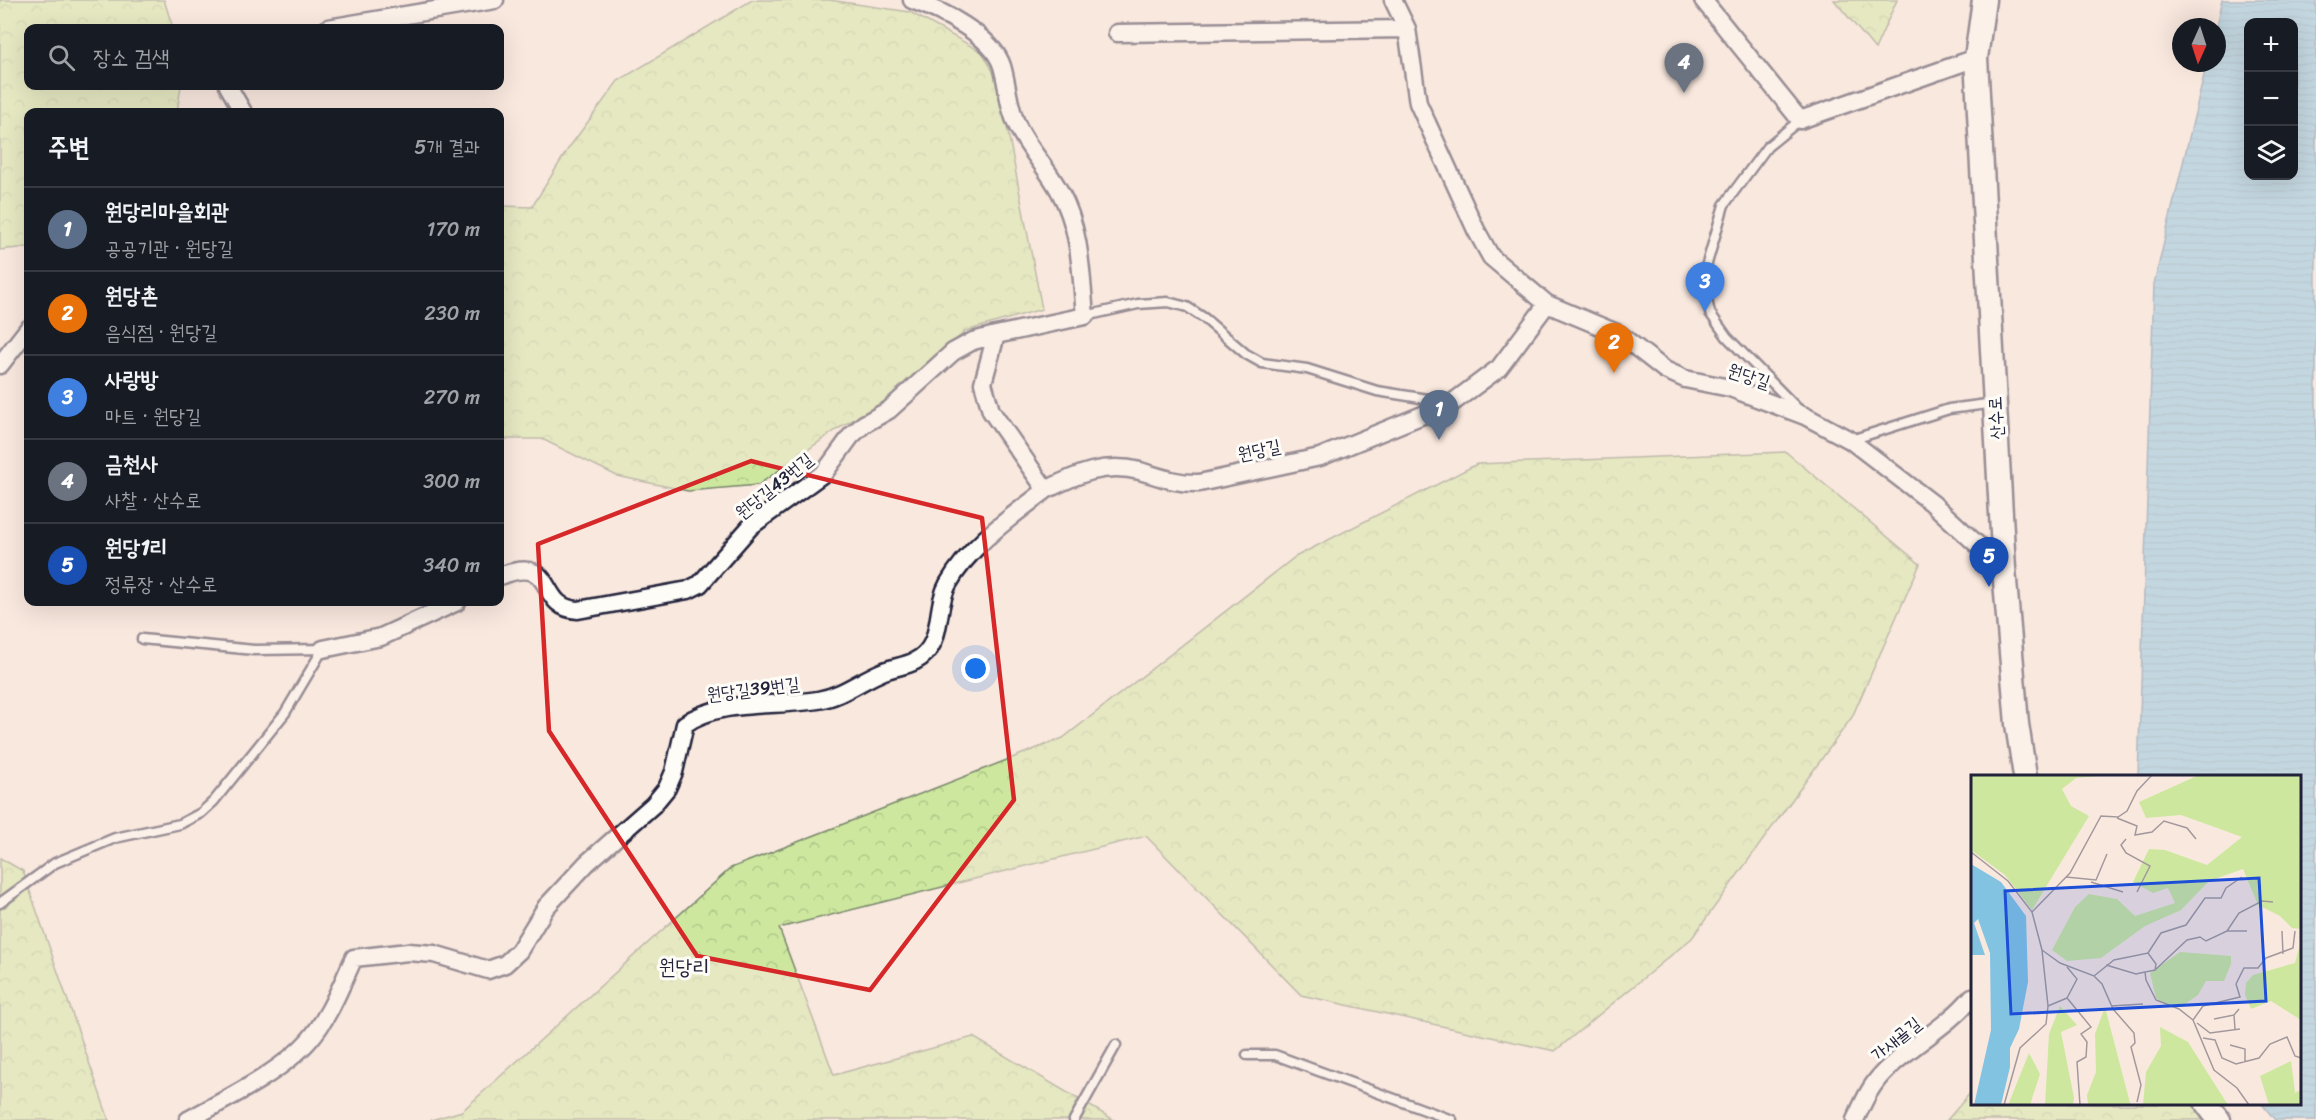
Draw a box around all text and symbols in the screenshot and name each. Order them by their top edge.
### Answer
north arrow [2172,18,2226,72]
map controls [2244,18,2298,180]
button: + [2244,18,2298,72]
search box [24,24,504,90]
text: 장소 검색 [93,38,170,77]
icon: search [45,41,78,74]
pin: 4 [1664,44,1704,93]
button: − [2244,72,2298,126]
text: 주변 [48,124,90,170]
button: layers [2244,126,2298,180]
text: 5개 결과 [414,130,480,165]
text: 원당리마을회관 [105,192,229,231]
text: 1 [63,212,72,247]
text: 170 m [427,212,480,247]
text: 공공기관 · 원당길 [105,231,233,266]
pin: 3 [1686,262,1724,312]
text: 원당촌 [105,276,158,315]
text: 2 [62,296,73,331]
text: 230 m [424,296,480,331]
text: 음식점 · 원당길 [105,315,217,350]
pin: 2 [1594,324,1634,373]
street label: 원당길 [1723,354,1775,398]
text: 사랑방 [105,360,158,399]
text: 3 [62,380,73,415]
text: 270 m [424,380,480,415]
pin: 1 [1420,390,1458,440]
street label: 산수로 [1979,395,2013,441]
text: 마트 · 원당길 [105,399,201,434]
street label: 원당길 [1234,430,1284,470]
text: 금천사 [105,444,158,483]
street label: 원당길43번길 [728,444,821,528]
text: 4 [61,464,74,499]
text: 300 m [423,464,480,499]
text: 사찰 · 산수로 [105,483,201,518]
text: 원당1리 [105,528,168,567]
pin: 5 [1970,538,2008,587]
text: 5 [61,548,74,583]
text: 340 m [423,548,480,583]
text: 정류장 · 산수로 [105,567,217,602]
your location [961,654,990,683]
street label: 원당길39번길 [705,667,802,711]
inset map [1971,775,2301,1105]
district label: 원당리 [659,948,709,986]
street label: 가새골길 [1863,1008,1929,1070]

